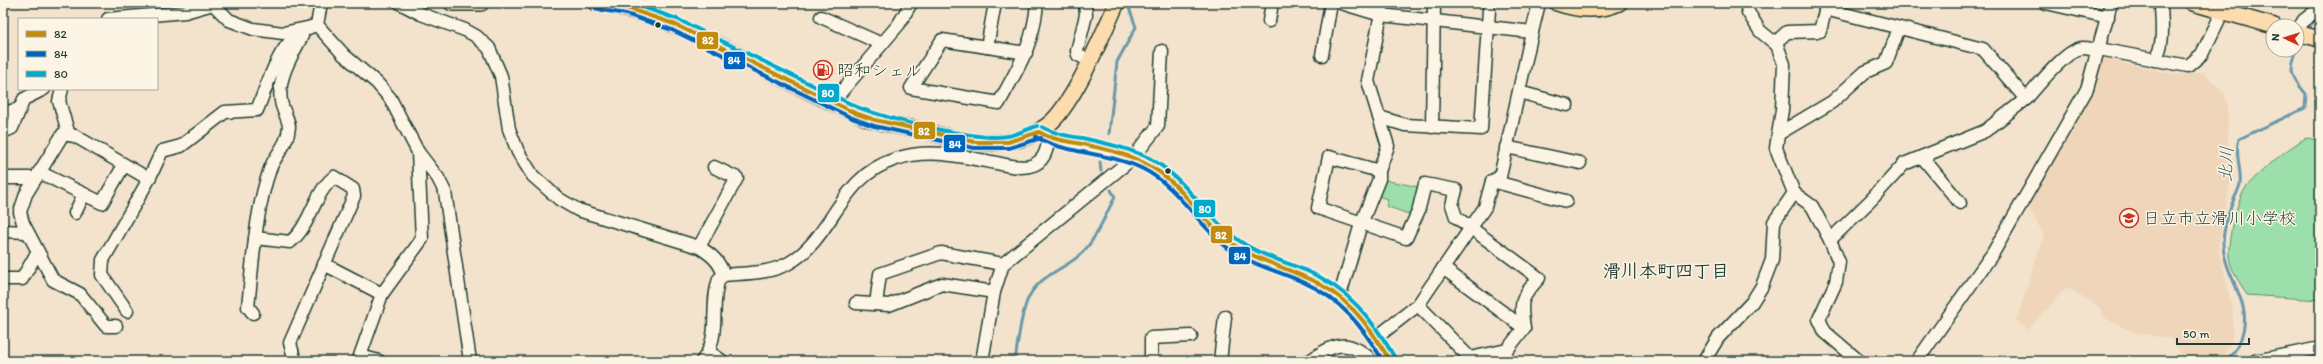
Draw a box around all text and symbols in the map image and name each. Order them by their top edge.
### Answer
legend [18,18,158,90]
north arrow [2265,18,2305,58]
unlabelled marker [653,20,663,30]
text: 82 [54,27,68,41]
line badge: 82 [696,31,719,50]
text: N [2269,33,2282,42]
text: 82 [702,34,714,47]
text: 84 [54,47,68,61]
line badge: 84 [723,51,746,70]
text: 84 [728,54,741,67]
fuel station icon: 昭和シェル [812,59,834,81]
place label: 昭和シェル [837,60,922,80]
text: 80 [54,67,68,81]
line badge: 80 [817,83,840,103]
text: 80 [822,87,835,100]
line badge: 82 [913,121,936,140]
text: 82 [918,125,930,138]
line badge: 84 [943,134,966,153]
text: 84 [949,138,962,151]
water label: 北川 [2214,145,2238,183]
unlabelled marker [1163,166,1173,176]
line badge: 80 [1193,199,1216,218]
text: 80 [1199,203,1212,216]
school or university icon: 日立市立滑川小学校 [2118,207,2140,229]
place label: 日立市立滑川小学校 [2143,208,2296,228]
line badge: 82 [1210,225,1233,244]
text: 82 [1215,229,1227,242]
line badge: 84 [1228,246,1251,265]
text: 84 [1234,250,1247,263]
district label: 滑川本町四丁目 [1603,260,1729,282]
scale bar [2177,320,2249,346]
text: 50 m [2183,327,2209,341]

